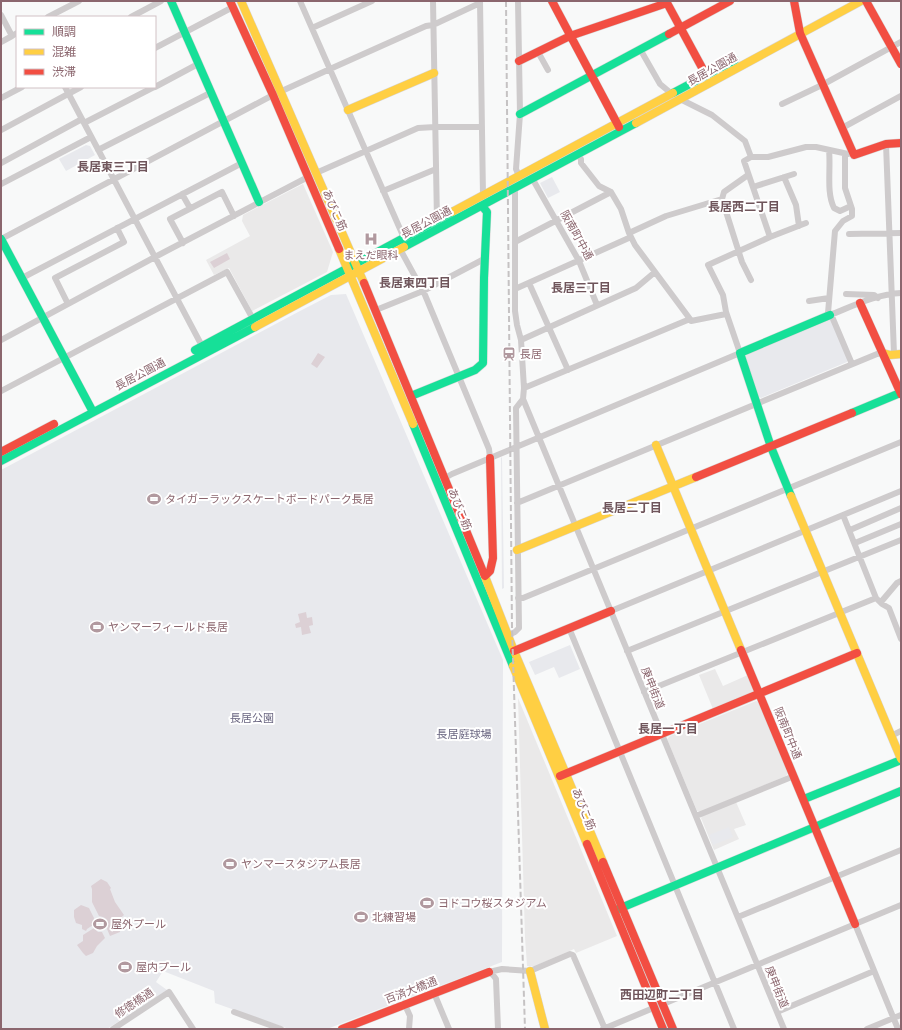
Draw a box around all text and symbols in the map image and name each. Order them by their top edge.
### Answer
legend [16,16,156,88]
text: 順調 [52,24,76,40]
text: 混雑 [52,44,76,60]
street label: 長居公園通 [685,50,739,88]
text: 渋滞 [52,64,76,80]
district label: 長居東三丁目 [77,159,149,175]
street label: あびこ筋 [320,187,350,233]
district label: 長居西二丁目 [708,199,780,215]
street label: 長居公園通 [398,203,454,241]
street label: 阪南町中通 [558,208,596,262]
hospital icon: まえだ眼科 [363,231,379,247]
place label: まえだ眼科 [344,248,399,262]
district label: 長居東四丁目 [379,275,451,291]
district label: 長居三丁目 [551,280,611,296]
station icon: 長居 [501,346,517,362]
place label: 長居 [520,347,542,361]
street label: 長居公園通 [112,355,168,393]
street label: あびこ筋 [445,486,475,532]
sports icon: タイガーラックスケートボードパーク長居 [146,491,162,507]
place label: タイガーラックスケートボードパーク長居 [165,492,374,506]
district label: 長居二丁目 [602,500,662,516]
sports icon: ヤンマーフィールド長居 [89,619,105,635]
place label: ヤンマーフィールド長居 [108,620,228,634]
street label: 庚申街道 [638,665,668,711]
street label: 阪南町中通 [771,705,805,761]
park label: 長居公園 [230,711,274,725]
district label: 長居一丁目 [638,721,698,737]
park label: 長居庭球場 [437,727,492,741]
street label: あびこ筋 [569,786,599,832]
sports icon: ヤンマースタジアム長居 [222,856,238,872]
place label: ヤンマースタジアム長居 [241,857,361,871]
sports icon: ヨドコウ桜スタジアム [419,895,435,911]
place label: ヨドコウ桜スタジアム [438,896,547,910]
sports icon: 北練習場 [353,909,369,925]
place label: 北練習場 [372,910,416,924]
sports icon: 屋外プール [92,916,108,932]
place label: 屋外プール [111,917,166,931]
sports icon: 屋内プール [117,959,133,975]
place label: 屋内プール [136,960,191,974]
street label: 庚申街道 [762,964,792,1010]
street label: 百済大橋通 [383,974,439,1006]
street label: 修徳橋通 [112,985,156,1021]
district label: 西田辺町二丁目 [620,987,704,1003]

